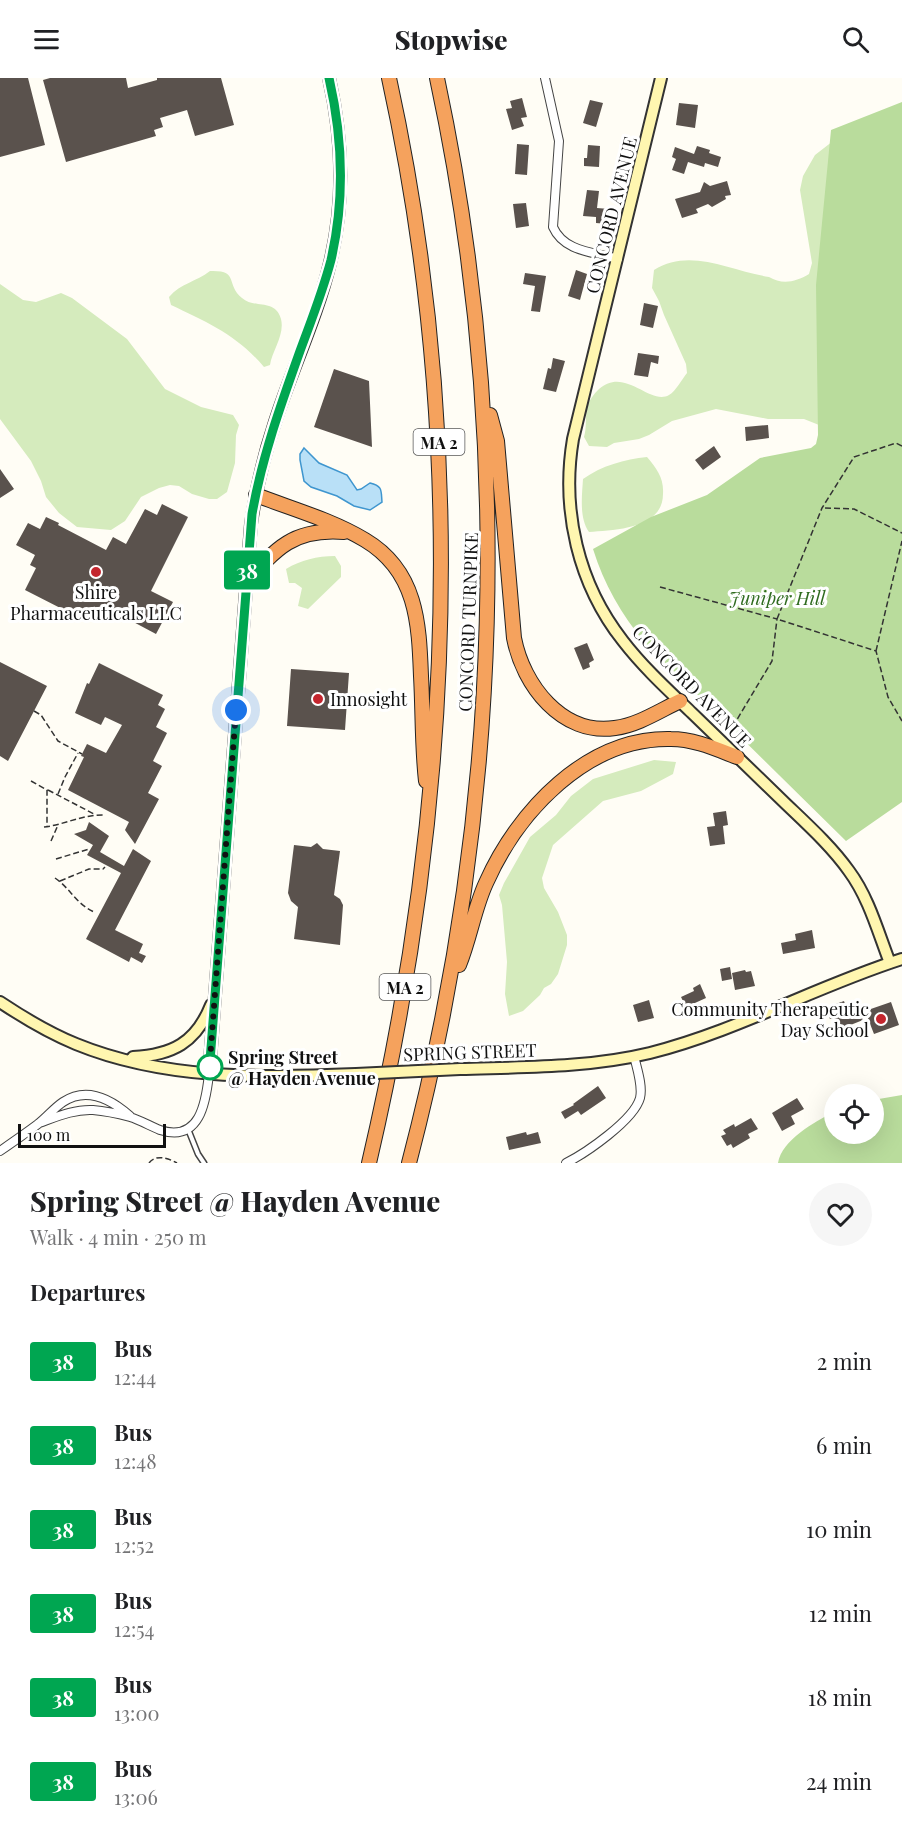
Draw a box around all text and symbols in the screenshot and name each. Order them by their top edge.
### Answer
text: Stopwise [394,21,508,57]
icon: menu [30,23,63,56]
icon: search [839,23,872,56]
street label: CONCORD AVENUE [580,134,642,296]
road number: MA 2 [414,429,464,455]
street label: CONCORD TURNPIKE [453,532,483,712]
line badge: 38 [220,550,274,590]
text: 38 [236,556,258,584]
marker: Shire Pharmaceuticals LLC [89,565,103,579]
place label: Shire Pharmaceuticals LLC [10,580,182,625]
park label: Juniper Hill [729,586,826,610]
street label: CONCORD AVENUE [627,620,757,752]
place label: Innosight [330,687,408,711]
marker: Innosight [311,692,325,706]
your location [221,695,251,725]
road number: MA 2 [380,974,430,1000]
place label: Community Therapeutic Day School [671,997,869,1042]
marker: Community Therapeutic Day School [874,1012,888,1026]
street label: SPRING STREET [403,1038,537,1066]
place label: Spring Street @ Hayden Avenue [228,1045,376,1090]
marker: Spring Street @ Hayden Avenue [197,1054,223,1080]
map controls [824,1084,884,1144]
button: locate [824,1084,884,1144]
scale bar [18,1121,166,1148]
text: 100 m [27,1124,70,1145]
text: Spring Street @ Hayden Avenue [30,1182,440,1219]
button: heart [809,1183,872,1246]
text: Walk · 4 min · 250 m [30,1223,207,1250]
text: Departures [30,1277,145,1307]
text: Bus [114,1333,152,1363]
text: 2 min [817,1346,872,1376]
text: 38 [52,1347,74,1375]
text: 12:44 [114,1363,156,1390]
text: Bus [114,1417,152,1447]
text: 6 min [816,1430,872,1460]
text: 38 [52,1431,74,1459]
text: 12:48 [114,1447,157,1474]
text: Bus [114,1501,152,1531]
text: 10 min [806,1514,872,1544]
text: 38 [52,1515,74,1543]
text: 12:52 [114,1531,154,1558]
text: Bus [114,1585,152,1615]
text: 12 min [809,1598,872,1628]
text: 38 [52,1599,74,1627]
text: 12:54 [114,1615,154,1642]
text: Bus [114,1669,152,1699]
text: 18 min [808,1682,872,1712]
text: 38 [52,1683,74,1711]
text: 13:00 [114,1699,159,1726]
text: Bus [114,1753,152,1783]
text: 24 min [806,1766,872,1796]
text: 38 [52,1767,74,1795]
text: 13:06 [114,1783,158,1810]

